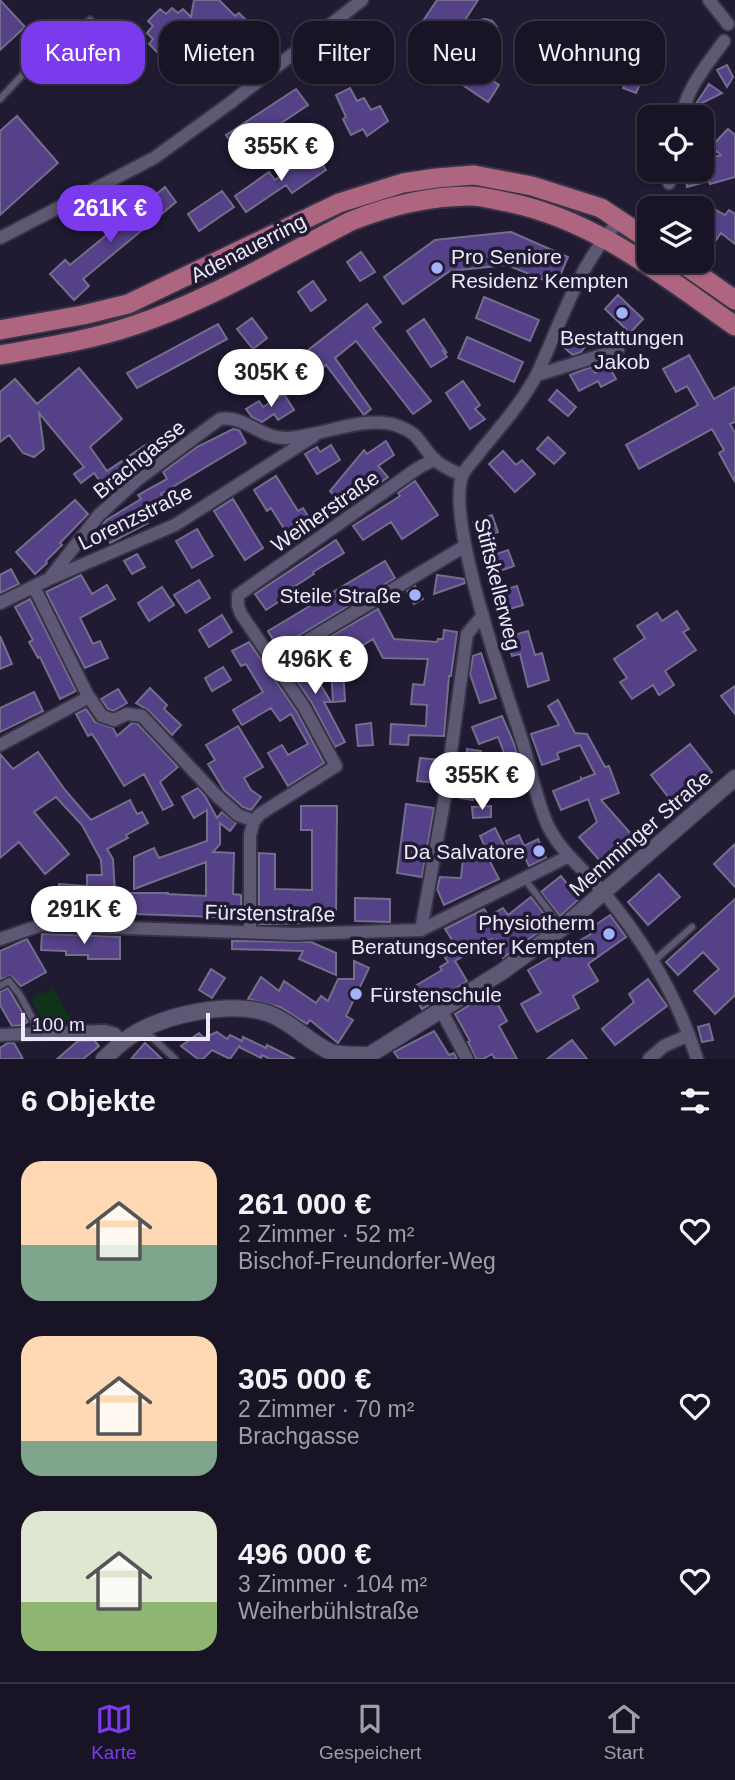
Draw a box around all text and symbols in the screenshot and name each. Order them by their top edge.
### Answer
chip: Kaufen [21,21,145,84]
chip: Mieten [159,21,279,84]
chip: Filter [293,21,394,84]
chip: Neu [408,21,501,84]
chip: Wohnung [515,21,665,84]
map controls [637,105,714,273]
button: locate [637,105,714,182]
pin: 355K € [224,124,338,183]
text: 355K € [244,133,318,159]
pin: 261K € [53,186,167,245]
text: 261K € [73,195,147,221]
button: layers [637,196,714,273]
street label: Adenauerring [187,209,309,287]
place label: Pro Seniore Residenz Kempten [451,245,628,292]
marker: Pro Seniore Residenz Kempten [429,260,445,276]
marker: Bestattungen Jakob [614,305,630,321]
place label: Bestattungen Jakob [560,326,684,373]
pin: 305K € [214,350,328,409]
text: 305K € [234,359,308,385]
street label: Brachgasse [89,415,189,503]
street label: Weiherstraße [267,466,383,556]
street label: Lorenzstraße [74,480,196,554]
street label: Stiftskellerweg [470,516,526,652]
place label: Steile Straße [280,584,401,607]
marker: Steile Straße [407,587,423,603]
pin: 496K € [258,636,372,696]
text: 496K € [278,646,352,672]
pin: 355K € [425,752,539,812]
text: 355K € [445,762,519,788]
street label: Memminger Straße [565,765,715,901]
place label: Da Salvatore [404,840,525,863]
marker: Da Salvatore [531,843,547,859]
pin: 291K € [27,886,141,946]
text: 291K € [47,896,121,922]
street label: Fürstenstraße [204,900,336,926]
place label: Physiotherm Beratungscenter Kempten [351,911,595,958]
marker: Physiotherm Beratungscenter Kempten [601,926,617,942]
place label: Fürstenschule [370,983,502,1006]
marker: Fürstenschule [348,986,364,1002]
scale bar [21,1010,210,1042]
text: 100 m [32,1014,85,1035]
icon: filters [676,1082,714,1120]
text: 6 Objekte [21,1084,156,1117]
text: 261 000 € [238,1187,371,1220]
icon: home [77,1189,161,1273]
icon: heart [676,1212,714,1250]
text: 2 Zimmer · 52 m² [238,1221,414,1247]
text: Bischof-Freundorfer-Weg [238,1248,496,1274]
text: 305 000 € [238,1362,371,1395]
icon: home [77,1364,161,1448]
icon: heart [676,1387,714,1425]
text: 2 Zimmer · 70 m² [238,1396,414,1422]
text: Brachgasse [238,1423,359,1449]
text: 496 000 € [238,1537,371,1570]
icon: home [77,1539,161,1623]
icon: heart [676,1562,714,1600]
text: 3 Zimmer · 104 m² [238,1571,427,1597]
text: Weiherbühlstraße [238,1598,419,1624]
tab: Karte [91,1700,137,1764]
tab: Gespeichert [319,1700,421,1764]
tab: Start [604,1700,644,1764]

